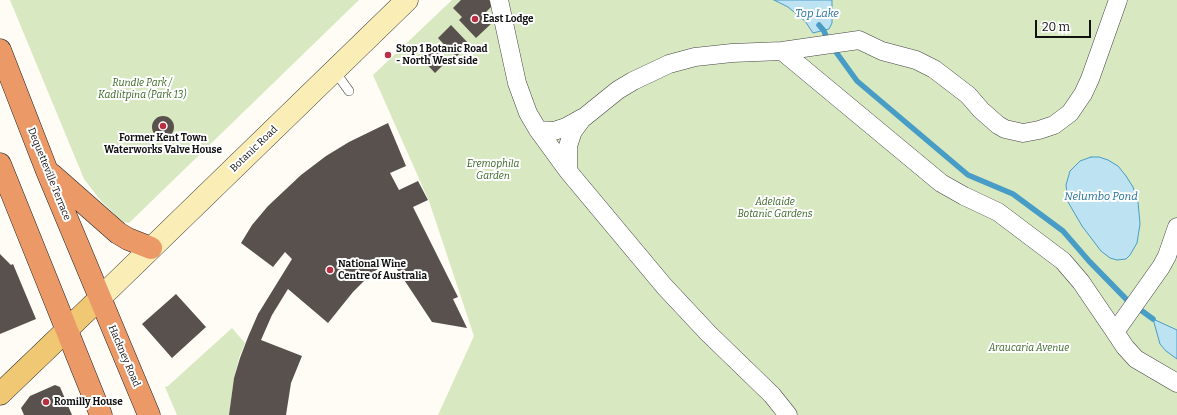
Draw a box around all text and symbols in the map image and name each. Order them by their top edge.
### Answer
water label: Top Lake [795,7,839,21]
scale bar [1037,12,1093,38]
place label: East Lodge [483,13,534,25]
marker: East Lodge [470,14,480,24]
text: 20 m [1042,20,1070,34]
place label: Stop 1 Botanic Road - North West side [396,43,488,66]
marker: Stop 1 Botanic Road - North West side [383,50,393,60]
park label: Rundle Park / Kadlitpina (Park 13) [98,77,186,100]
marker: Former Kent Town Waterworks Valve House [158,121,168,131]
street label: Botanic Road [228,123,280,175]
street label: Dequetteville Terrace [25,126,73,222]
place label: Former Kent Town Waterworks Valve House [104,132,222,156]
park label: Eremophila Garden [467,158,519,182]
water label: Nelumbo Pond [1064,190,1138,204]
park label: Adelaide Botanic Gardens [737,196,813,220]
place label: National Wine Centre of Australia [338,258,427,282]
marker: National Wine Centre of Australia [325,265,335,275]
street label: Hackney Road [106,323,142,389]
park label: Araucaria Avenue [989,342,1069,354]
place label: Romilly House [54,396,123,408]
marker: Romilly House [41,397,51,407]

